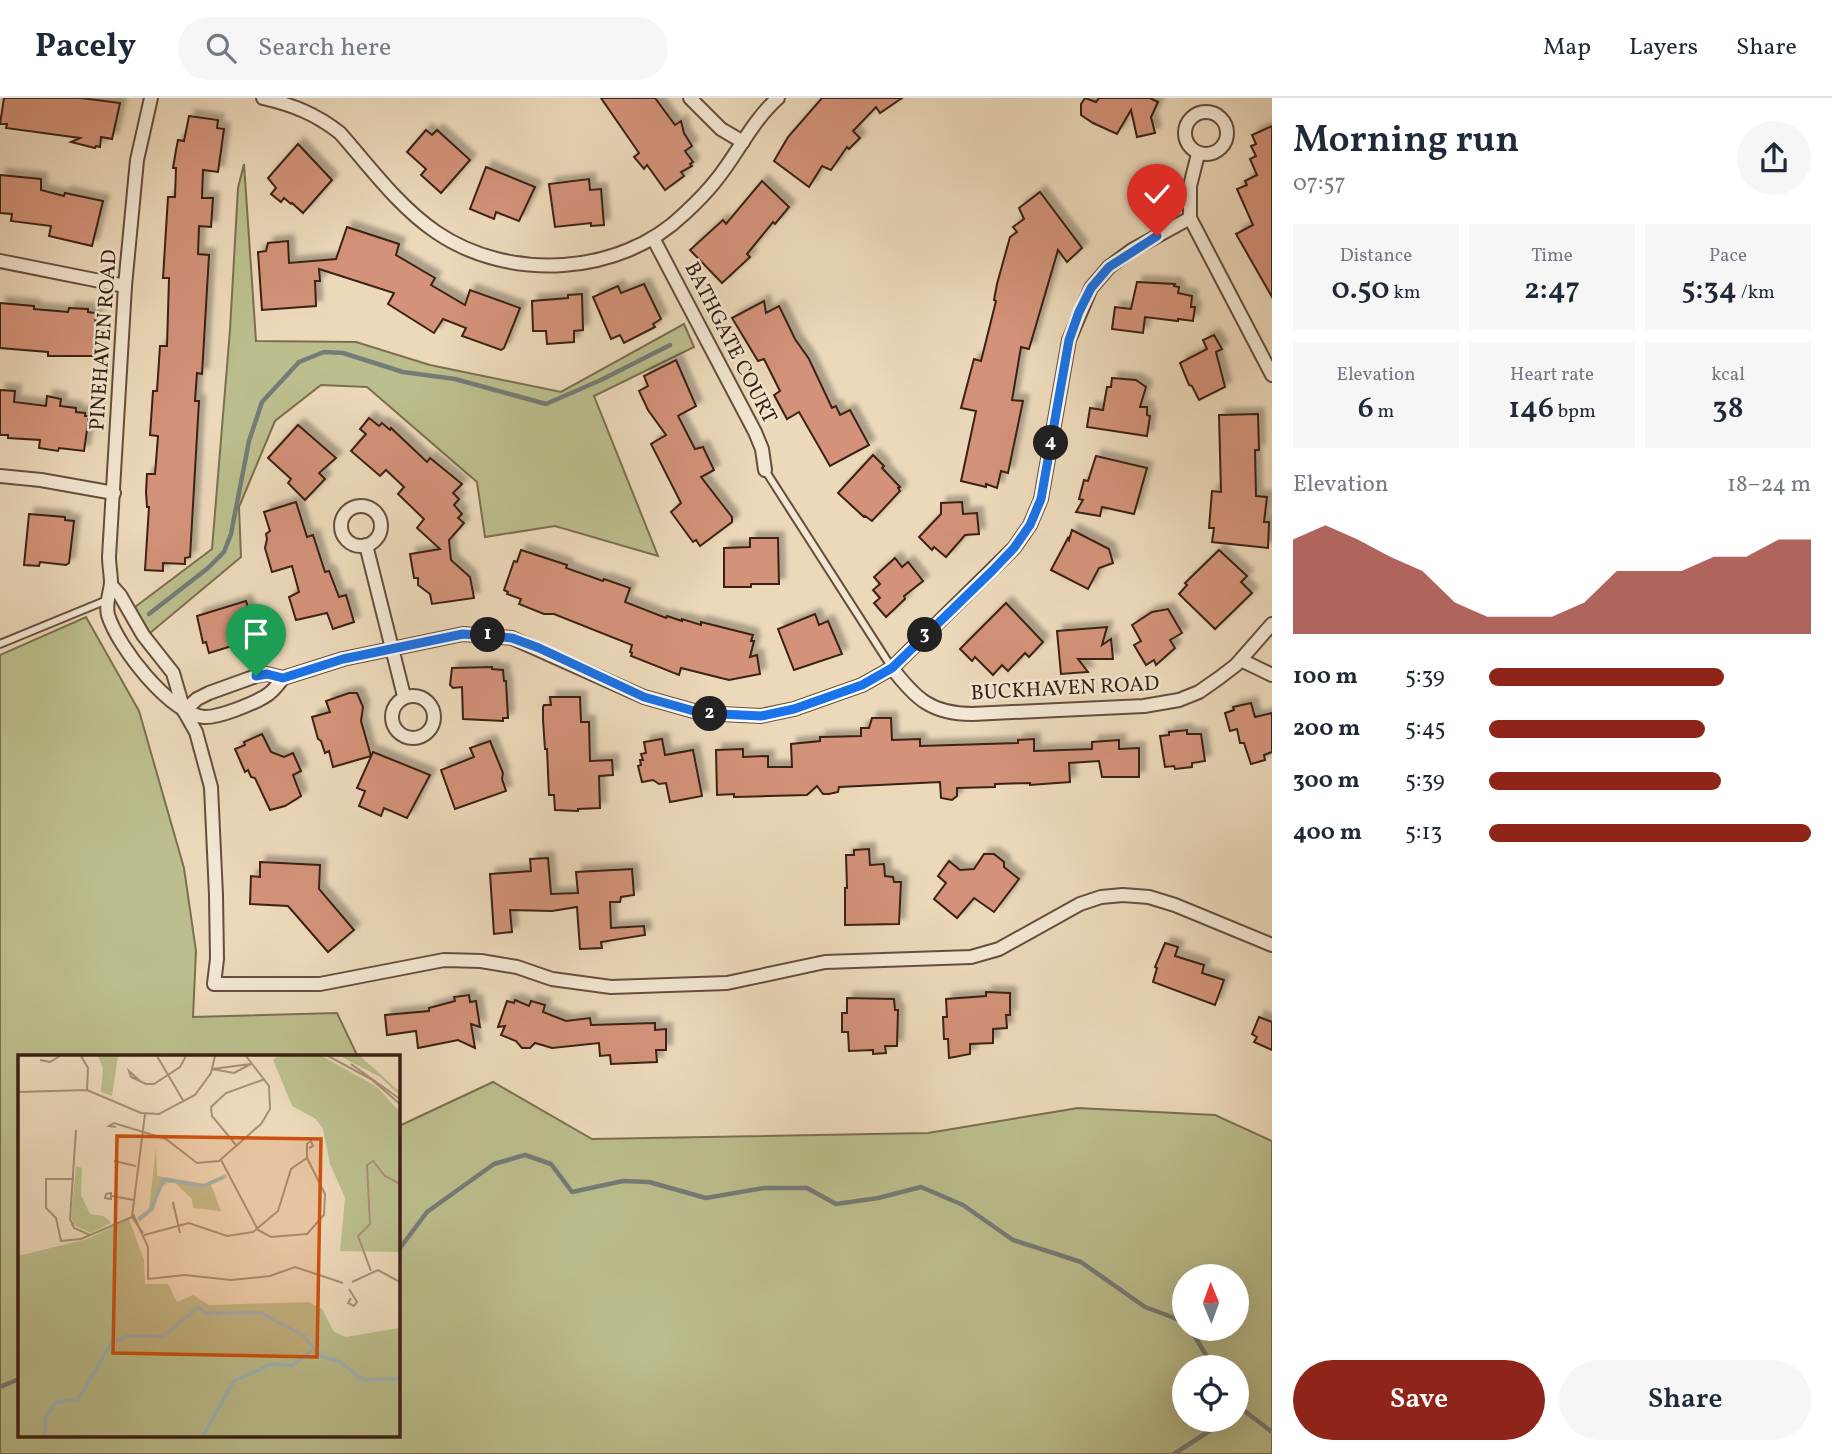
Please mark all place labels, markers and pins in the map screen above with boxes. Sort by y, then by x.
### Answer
pin [1127,164,1187,236]
pin: 4 [1034,426,1068,460]
pin [226,604,286,676]
pin: 1 [470,618,505,652]
pin: 3 [908,618,942,652]
pin: 2 [692,696,728,732]

